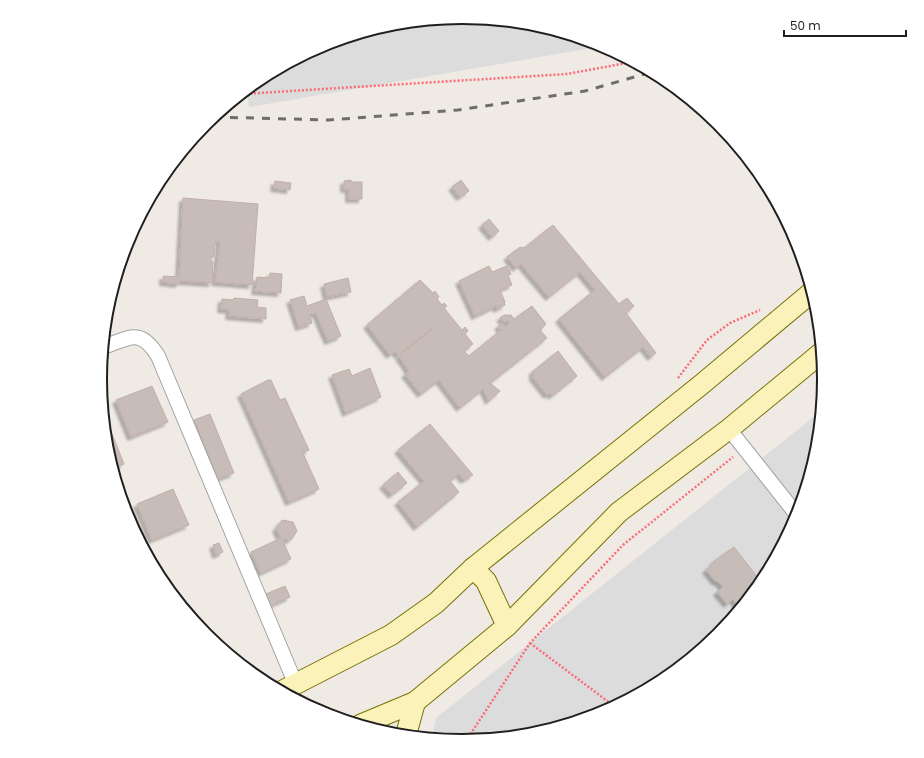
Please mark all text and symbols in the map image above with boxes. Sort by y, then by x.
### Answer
scale bar [784,12,906,38]
text: 50 m [790,17,821,34]

